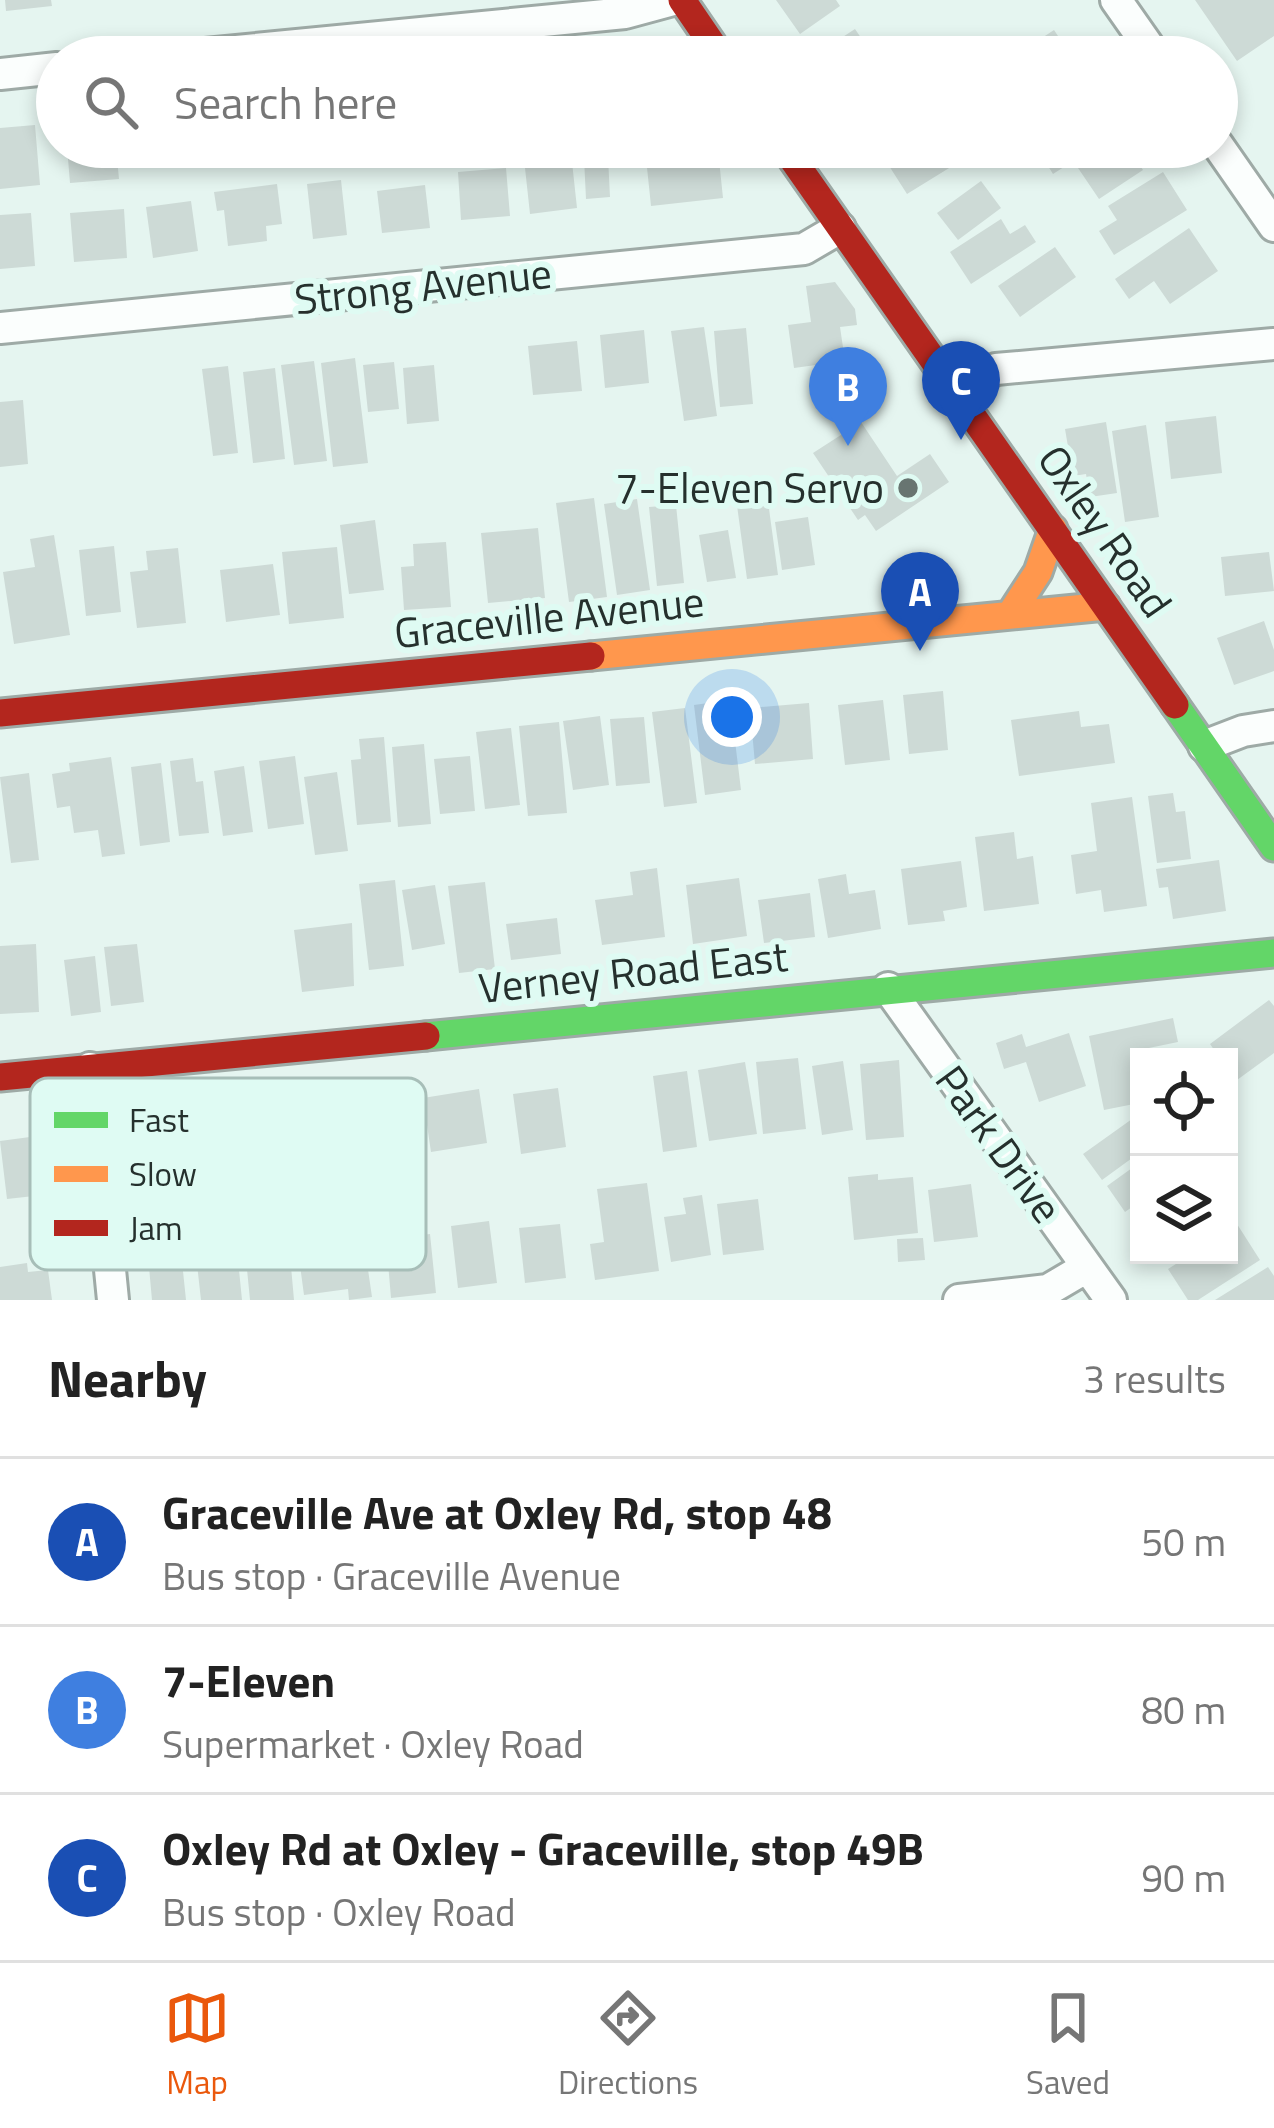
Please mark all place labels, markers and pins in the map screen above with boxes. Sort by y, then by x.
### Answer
pin: C [922,341,1000,440]
pin: B [809,347,887,446]
place label: 7-Eleven Servo [615,455,884,519]
marker: 7-Eleven Servo [895,475,921,501]
pin: A [881,552,959,651]

